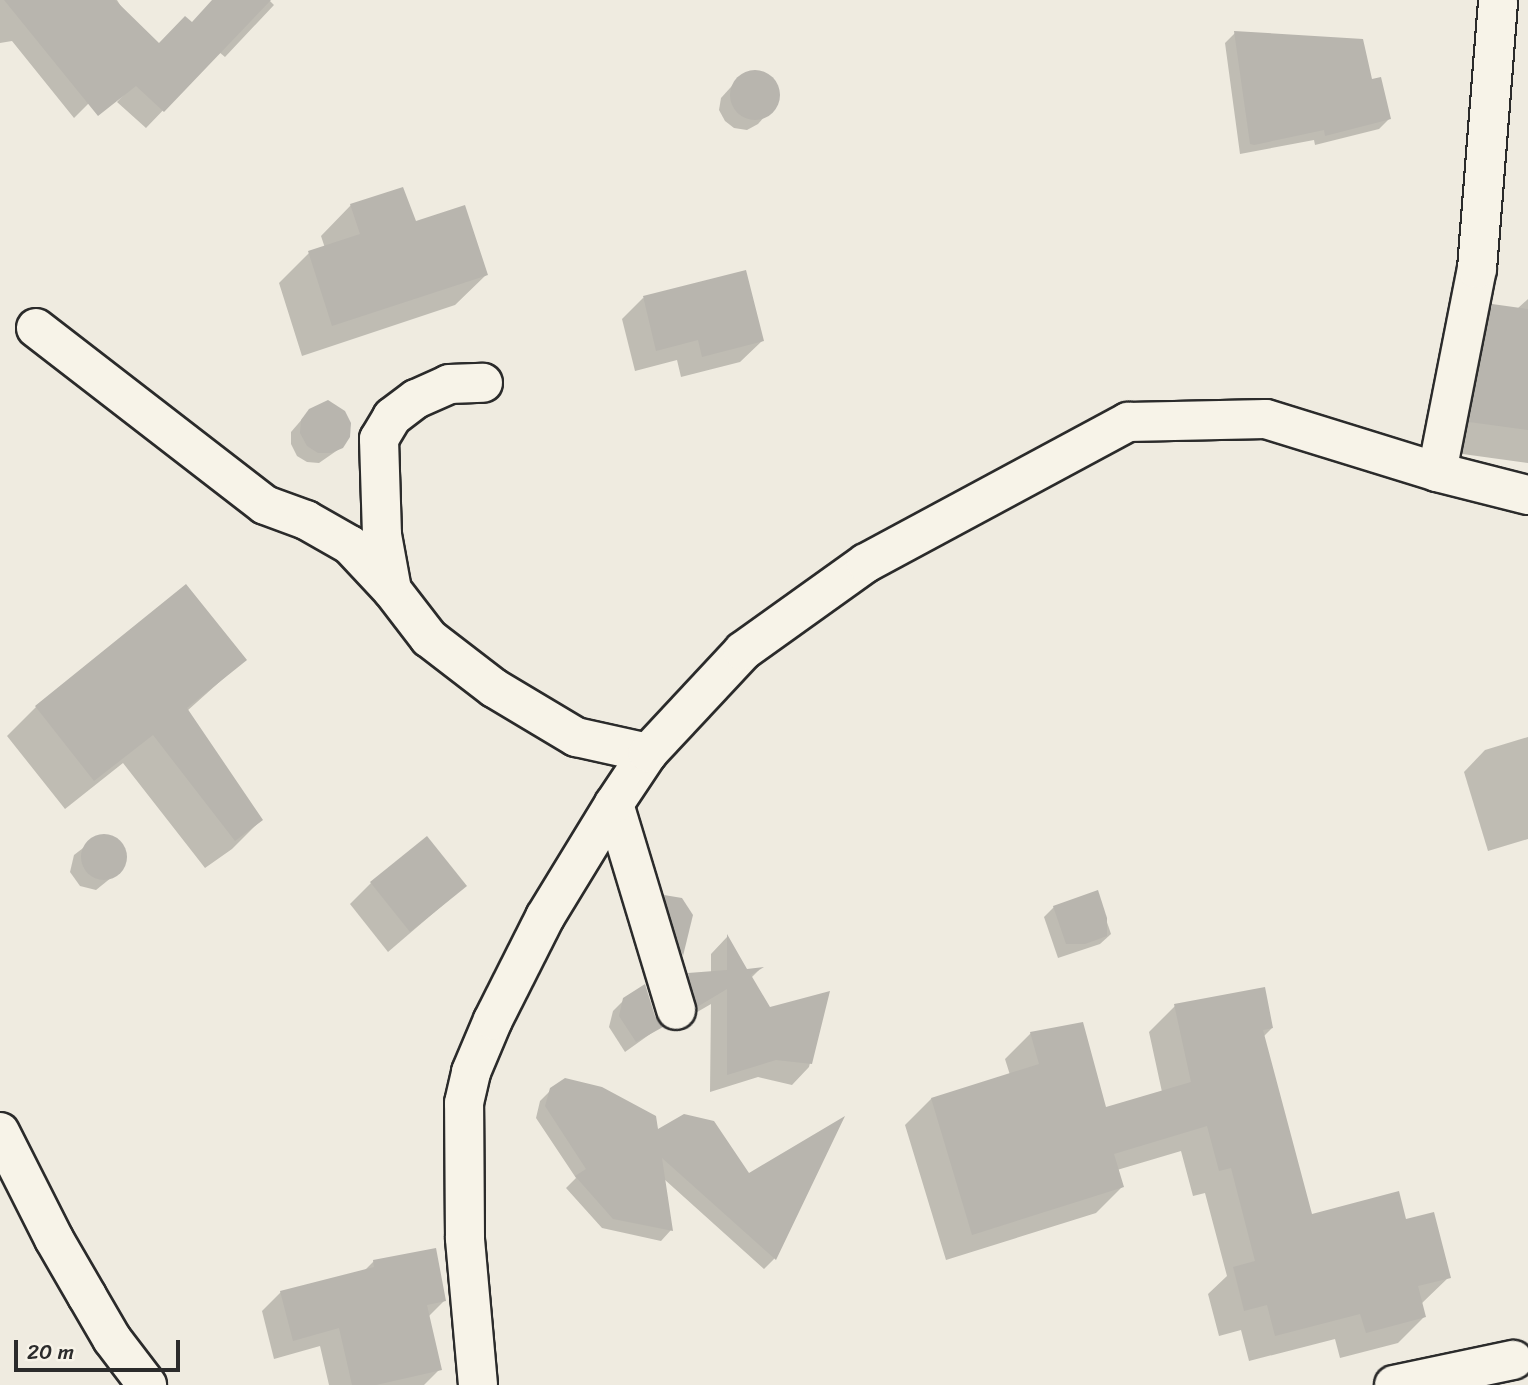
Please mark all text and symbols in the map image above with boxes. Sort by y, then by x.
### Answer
scale bar [18,1326,184,1370]
text: 20 m [27,1333,74,1371]

